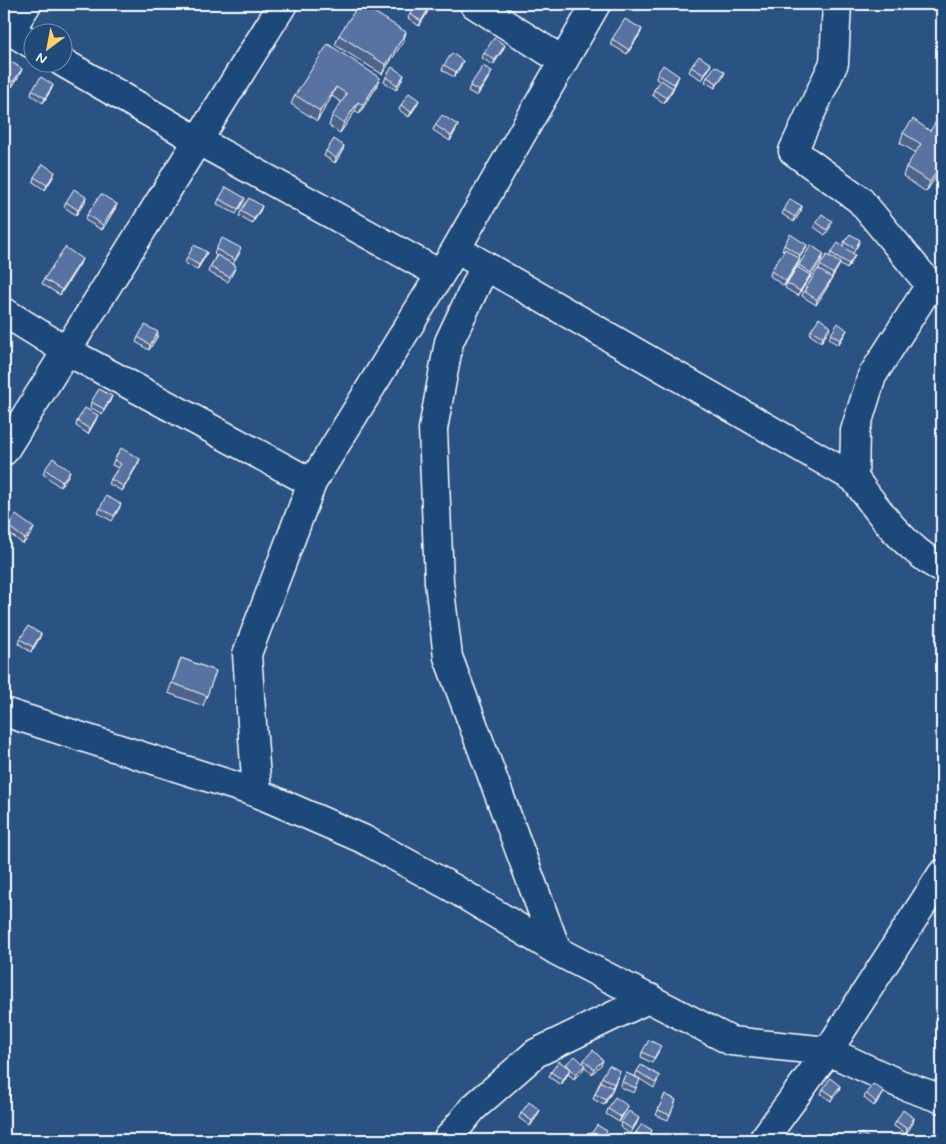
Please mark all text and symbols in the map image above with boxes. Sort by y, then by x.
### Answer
north arrow [22,22,72,72]
text: N [33,48,50,68]

